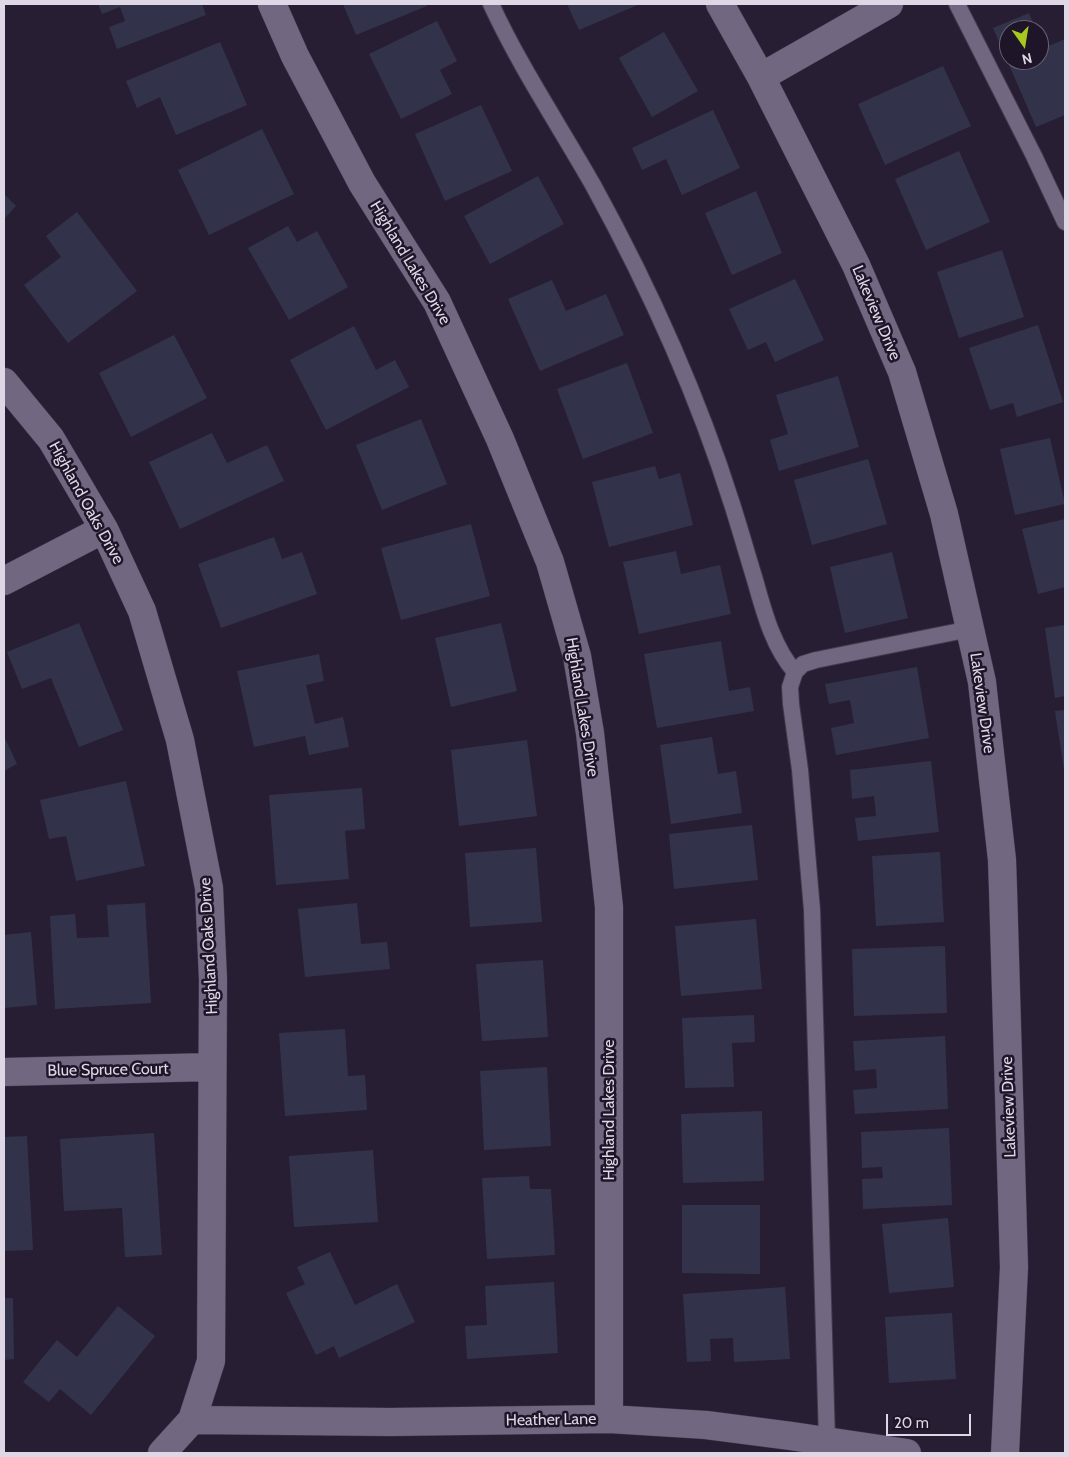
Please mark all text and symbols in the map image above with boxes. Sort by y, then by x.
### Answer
north arrow [999,20,1049,70]
text: N [1020,49,1034,69]
street label: Highland Lakes Drive [365,198,455,328]
street label: Lakeview Drive [847,263,905,363]
street label: Highland Oaks Drive [44,438,128,568]
street label: Highland Lakes Drive [561,636,603,778]
street label: Lakeview Drive [965,652,999,754]
street label: Highland Oaks Drive [196,877,222,1015]
street label: Highland Lakes Drive [599,1040,619,1180]
street label: Lakeview Drive [998,1056,1020,1158]
street label: Blue Spruce Court [47,1059,169,1081]
scale bar [889,1404,974,1436]
street label: Heather Lane [506,1410,596,1430]
text: 20 m [894,1414,929,1432]

